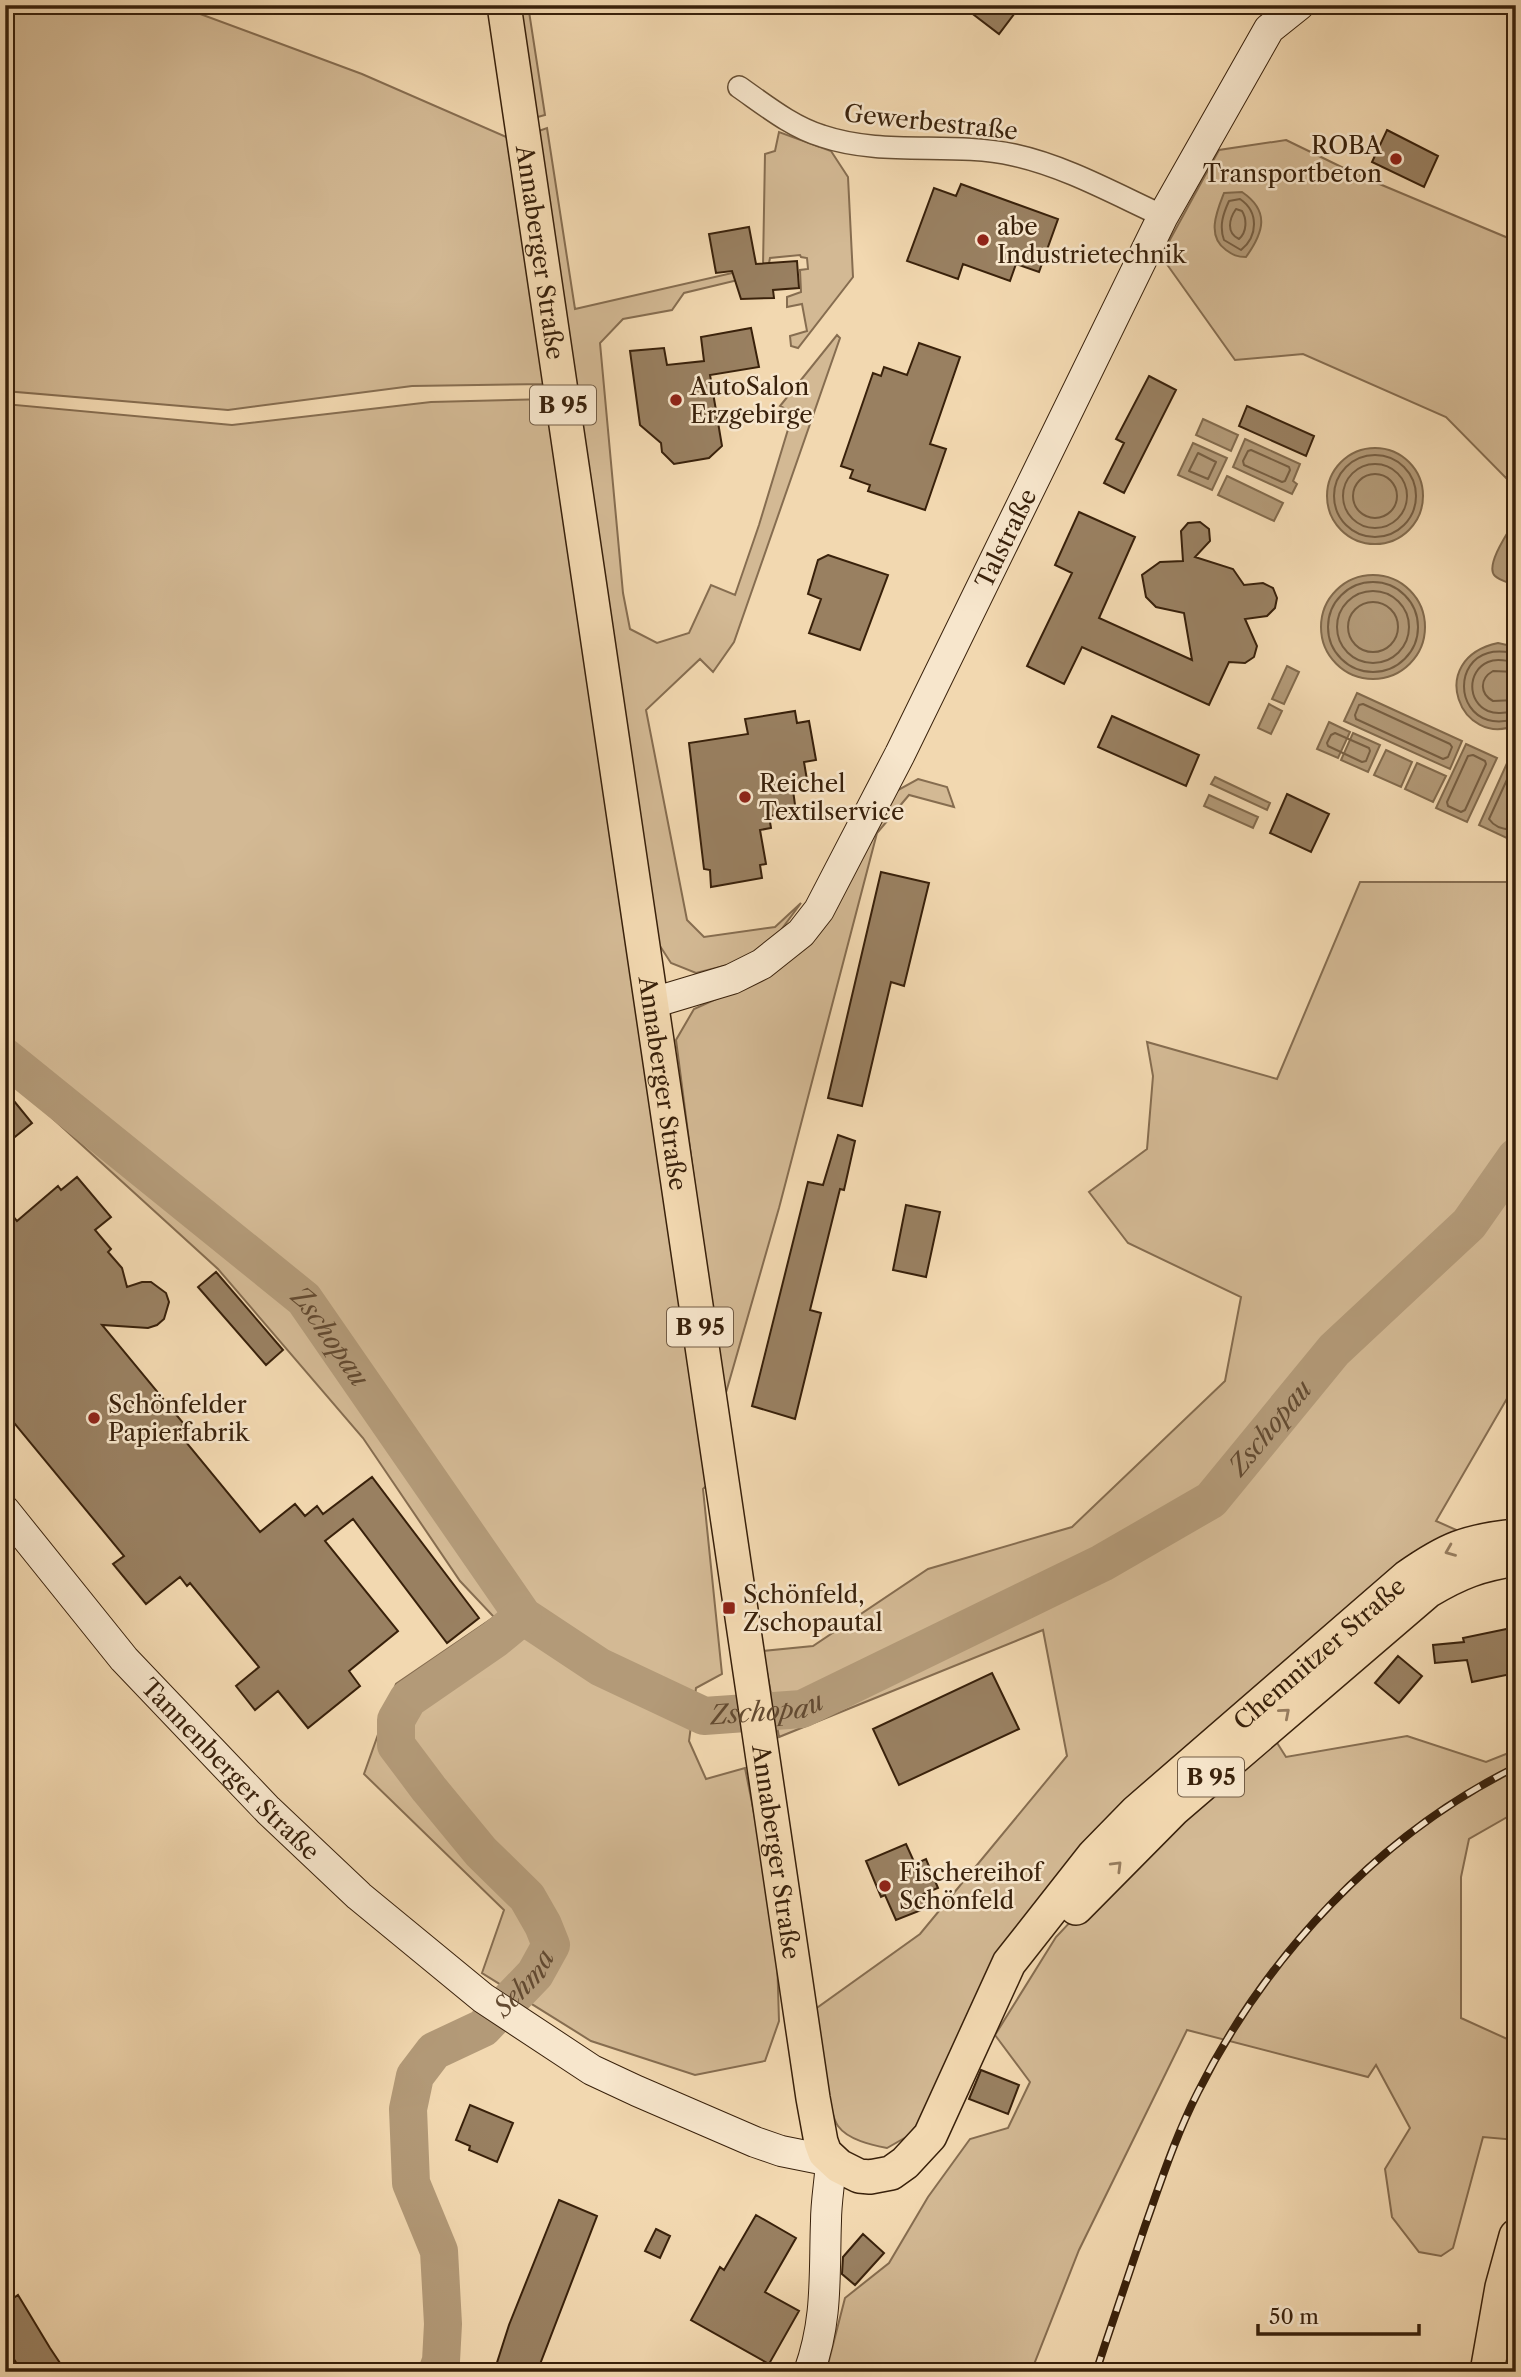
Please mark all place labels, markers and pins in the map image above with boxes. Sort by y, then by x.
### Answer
place label: ROBA Transportbeton [1203,131,1383,188]
marker: ROBA Transportbeton [1388,151,1404,167]
place label: abe Industrietechnik [997,212,1187,269]
marker: abe Industrietechnik [975,232,991,248]
place label: AutoSalon Erzgebirge [689,372,813,429]
marker: AutoSalon Erzgebirge [668,392,684,408]
place label: Reichel Textilservice [759,769,904,826]
marker: Reichel Textilservice [737,789,753,805]
place label: Schönfelder Papierfabrik [108,1390,250,1447]
marker: Schönfelder Papierfabrik [86,1410,102,1426]
place label: Schönfeld, Zschopautal [743,1580,883,1637]
marker: Schönfeld, Zschopautal [721,1600,737,1616]
place label: Fischereihof Schönfeld [899,1858,1045,1915]
marker: Fischereihof Schönfeld [877,1878,893,1894]

